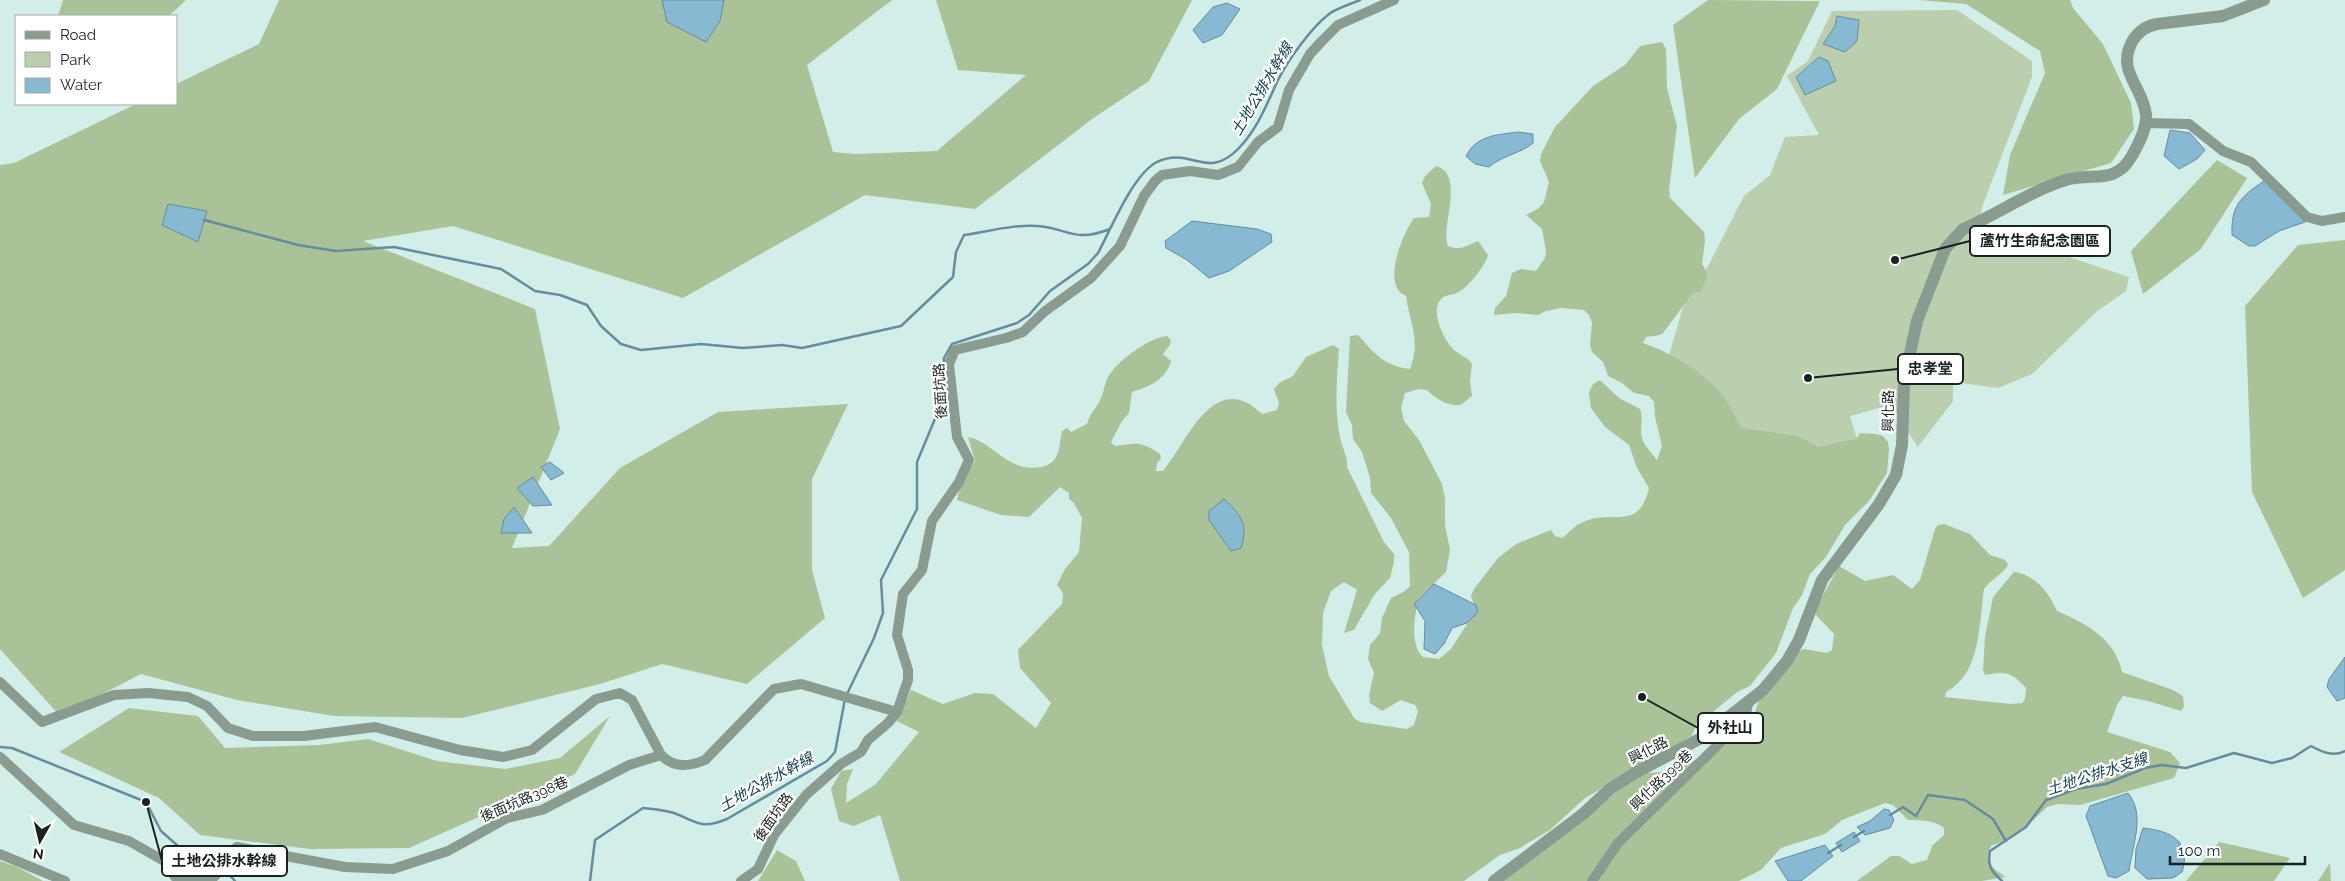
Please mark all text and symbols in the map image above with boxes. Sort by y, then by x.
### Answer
legend [15,15,178,105]
text: Road [60,26,96,44]
water label: 土地公排水幹線 [1227,38,1298,139]
text: Park [60,51,91,69]
text: Water [60,76,103,94]
callout: 蘆竹生命紀念園區 [1970,226,2110,256]
text: 蘆竹生命紀念園區 [1980,232,2100,250]
callout: 忠孝堂 [1898,354,1963,384]
text: 忠孝堂 [1907,360,1953,378]
street label: 後面坑路 [931,363,949,419]
street label: 興化路 [1880,390,1896,432]
callout: 外社山 [1698,713,1763,743]
text: 外社山 [1707,719,1753,737]
street label: 興化路 [1626,733,1670,767]
street label: 興化路399巷 [1627,746,1695,814]
water label: 土地公排水幹線 [716,748,818,815]
water label: 土地公排水支線 [2044,749,2152,799]
street label: 後面坑路398巷 [478,773,570,825]
street label: 後面坑路 [750,789,796,845]
north arrow [15,816,65,866]
scale bar [2170,834,2305,866]
text: 100 m [2178,842,2220,860]
text: N [32,845,45,863]
callout: 土地公排水幹線 [162,846,287,876]
text: 土地公排水幹線 [171,852,277,870]

